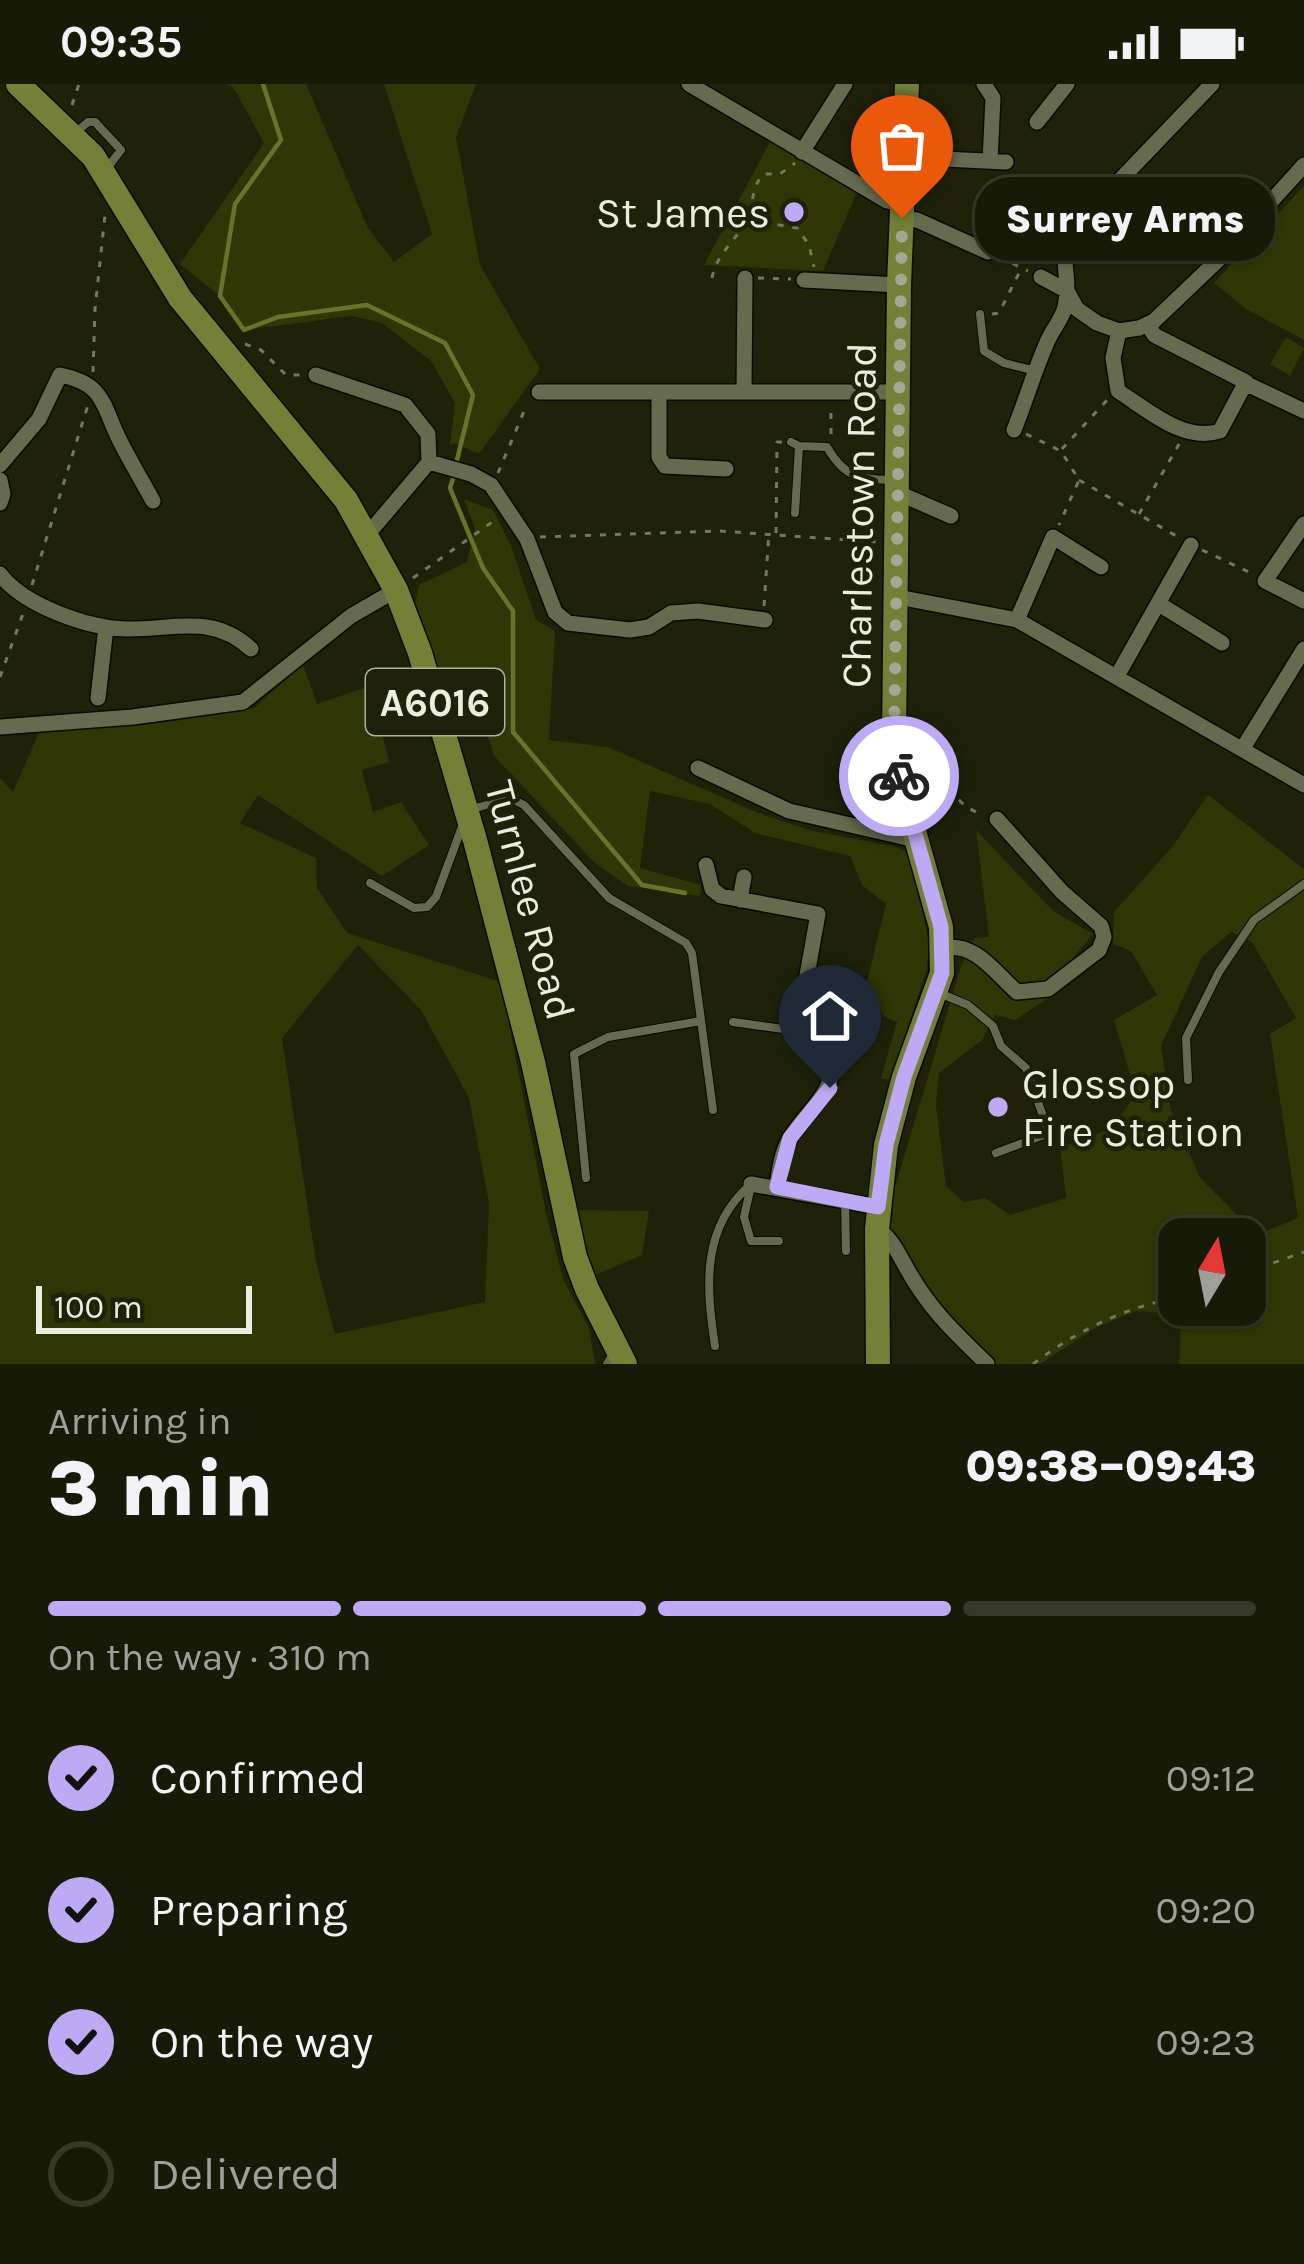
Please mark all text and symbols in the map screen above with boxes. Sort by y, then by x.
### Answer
text: 09:35 [60,16,182,68]
pin [851,95,953,218]
icon: bag [869,113,935,179]
callout: Surrey Arms [974,176,1274,260]
place label: St James [596,188,770,238]
text: Surrey Arms [1005,196,1245,242]
marker: St James [781,199,807,225]
street label: Charlestown Road [831,342,887,688]
road number: A6016 [366,669,504,735]
courier [839,716,959,836]
icon: bike [866,743,932,809]
street label: Turnlee Road [474,775,586,1025]
pin [779,965,881,1088]
icon: home [797,983,863,1049]
place label: Glossop Fire Station [1022,1059,1244,1157]
marker: Glossop Fire Station [985,1094,1011,1120]
north arrow [1158,1218,1266,1326]
map controls [1158,1218,1266,1326]
scale bar [36,1280,252,1333]
text: 100 m [54,1288,143,1326]
text: Arriving in [48,1398,231,1444]
text: 09:38–09:43 [966,1440,1256,1492]
text: 3 min [48,1443,273,1535]
text: On the way · 310 m [48,1634,372,1680]
icon: check [48,1745,114,1811]
text: Confirmed [150,1752,366,1804]
text: 09:12 [1166,1755,1256,1801]
icon: check [48,1877,114,1943]
text: Preparing [150,1884,348,1936]
text: 09:20 [1155,1887,1256,1933]
icon: check [48,2009,114,2075]
text: On the way [150,2016,373,2068]
text: 09:23 [1156,2019,1256,2065]
text: Delivered [150,2148,341,2200]

